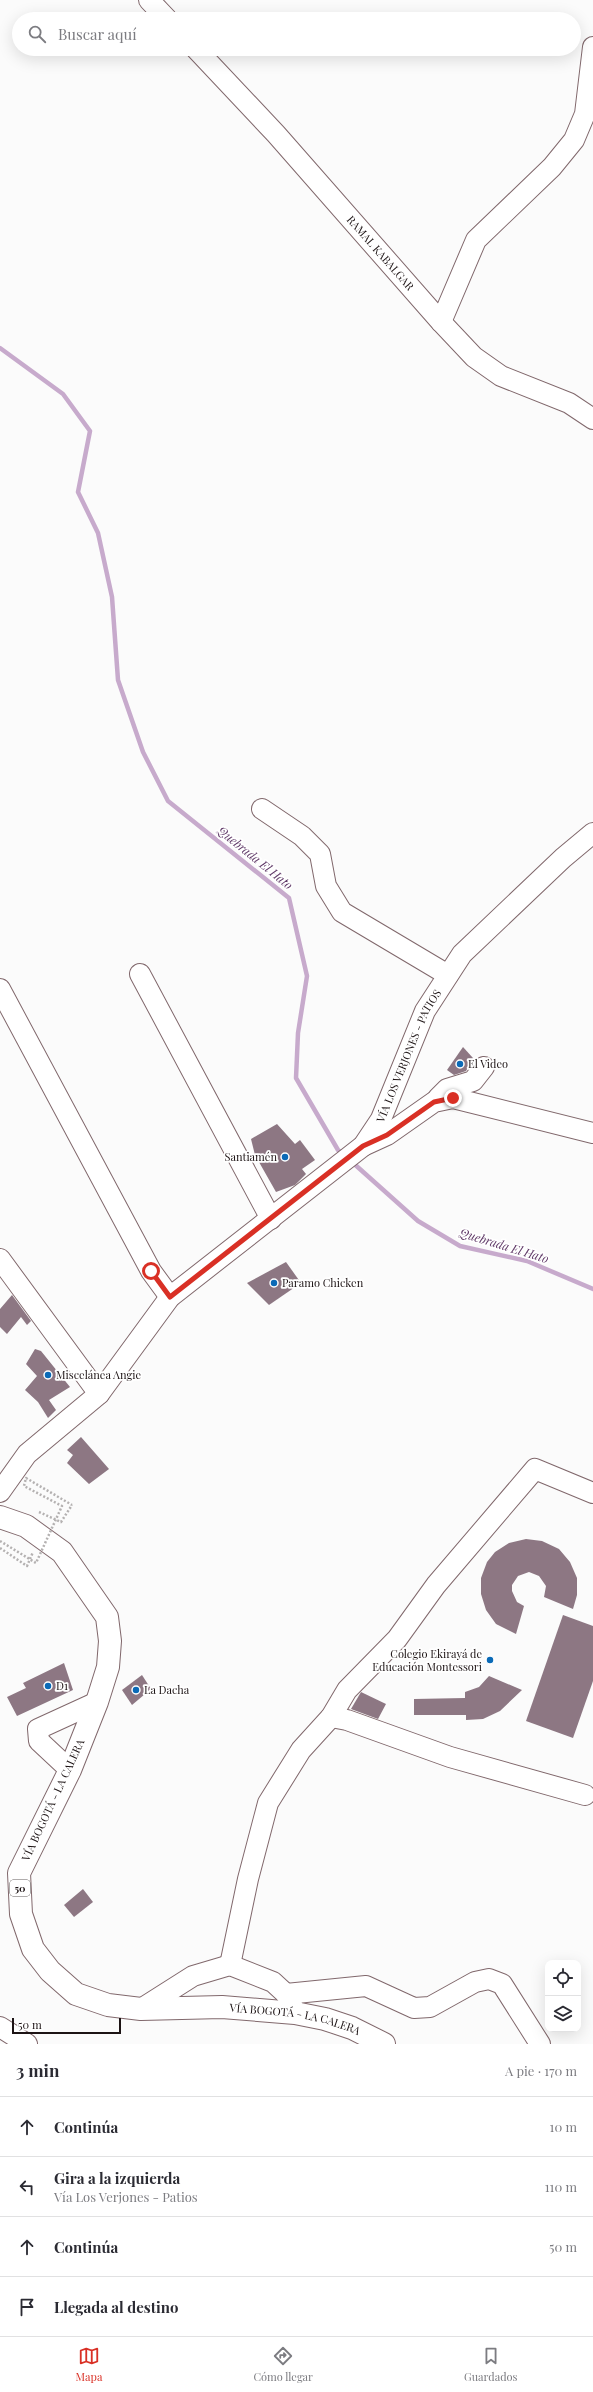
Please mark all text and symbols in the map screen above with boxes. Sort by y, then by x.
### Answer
search box [12,12,581,56]
icon: search [26,23,48,45]
text: Buscar aquí [58,24,137,44]
street label: RAMAL KABALGAR [344,212,418,294]
water label: Quebrada El Hato [214,821,297,893]
street label: VÍA LOS VERJONES - PATIOS [372,986,444,1125]
place label: El Video [468,1056,508,1071]
marker: El Video [455,1059,465,1069]
route end [444,1089,462,1107]
place label: Santiamén [225,1149,277,1164]
marker: Santiamén [280,1152,290,1162]
water label: Quebrada El Hato [457,1224,551,1266]
route start [142,1262,160,1280]
place label: Paramo Chicken [282,1275,364,1290]
marker: Paramo Chicken [269,1278,279,1288]
place label: Miscelánea Angie [56,1367,142,1382]
marker: Miscelánea Angie [43,1370,53,1380]
place label: Colegio Ekirayá de Educación Montessori [372,1646,482,1674]
marker: Colegio Ekirayá de Educación Montessori [485,1655,495,1665]
place label: D1 [56,1678,68,1693]
marker: D1 [43,1681,53,1691]
place label: La Dacha [144,1682,190,1697]
marker: La Dacha [131,1685,141,1695]
street label: VÍA BOGOTÁ - LA CALERA [17,1736,87,1864]
road number: 50 [10,1880,30,1896]
map controls [545,1960,581,2032]
button: locate [545,1960,581,1996]
button: layers [545,1996,581,2032]
street label: VÍA BOGOTÁ - LA CALERA [228,2000,363,2038]
scale bar [12,2016,121,2035]
text: 50 m [18,2017,42,2032]
text: 3 min [16,2059,59,2081]
text: A pie · 170 m [505,2062,577,2079]
icon: ahead [16,2116,38,2138]
text: Continúa [54,2117,118,2137]
text: 10 m [550,2118,577,2135]
text: Gira a la izquierda [54,2168,180,2188]
icon: left [16,2176,38,2198]
text: 110 m [545,2178,577,2195]
text: Vía Los Verjones - Patios [54,2188,198,2205]
icon: ahead [16,2236,38,2258]
text: Continúa [54,2237,118,2257]
text: 50 m [549,2238,577,2255]
icon: arrive [16,2296,38,2318]
text: Llegada al destino [54,2297,178,2317]
tab: Mapa [76,2345,102,2384]
tab: Cómo llegar [253,2345,313,2384]
tab: Guardados [464,2345,517,2384]

